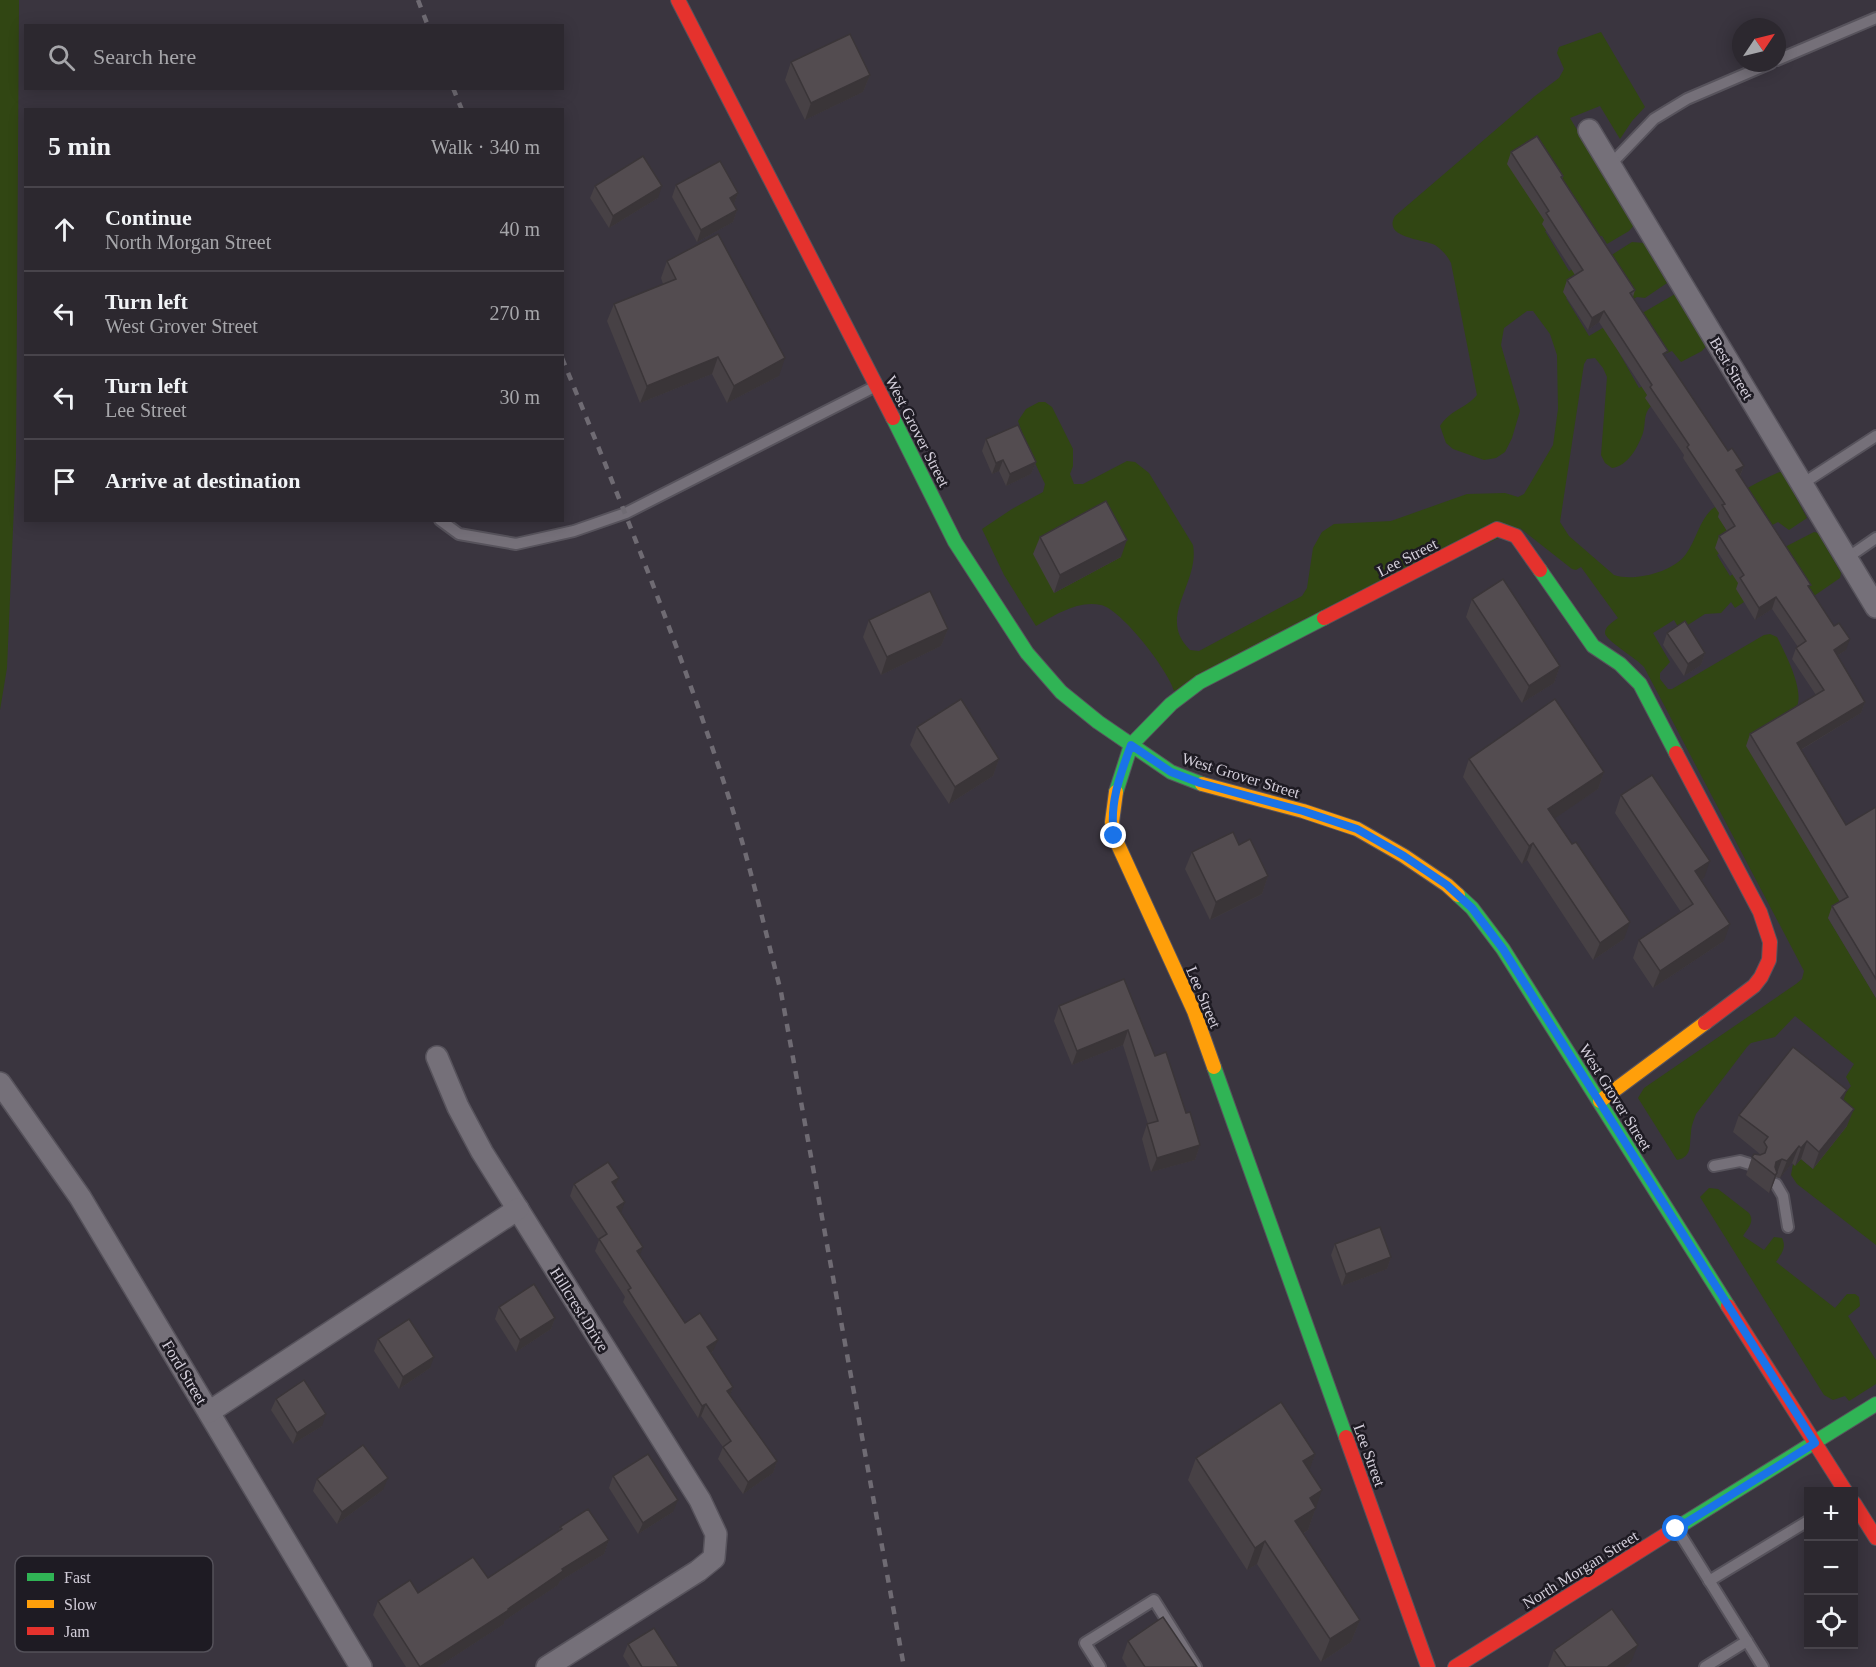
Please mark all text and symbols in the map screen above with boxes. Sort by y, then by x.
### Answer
north arrow [1732,18,1786,72]
search box [24,24,564,90]
icon: search [45,41,78,74]
text: Search here [93,44,196,69]
text: 5 min [48,132,111,161]
text: Walk · 340 m [431,136,540,158]
text: Continue [105,205,192,230]
icon: ahead [48,213,81,246]
text: 40 m [499,218,540,240]
text: North Morgan Street [105,231,271,253]
text: Turn left [105,289,188,314]
icon: left [48,297,81,330]
text: 270 m [489,302,540,324]
text: West Grover Street [105,315,258,337]
street label: Best Street [1706,334,1757,403]
text: Turn left [105,373,188,398]
street label: West Grover Street [882,373,953,490]
icon: left [48,381,81,414]
text: 30 m [499,386,540,408]
text: Lee Street [105,399,187,421]
icon: arrive [48,465,81,498]
text: Arrive at destination [105,468,301,493]
street label: Lee Street [1374,535,1441,580]
street label: West Grover Street [1180,749,1302,802]
route end [1100,822,1126,848]
street label: Lee Street [1183,964,1224,1031]
street label: West Grover Street [1576,1041,1655,1154]
street label: Hillcrest Drive [547,1264,612,1354]
street label: Ford Street [159,1337,211,1408]
street label: Lee Street [1350,1422,1389,1489]
map controls [1804,1487,1858,1649]
button: + [1804,1487,1858,1541]
route start [1662,1515,1688,1541]
street label: North Morgan Street [1519,1527,1642,1613]
button: − [1804,1541,1858,1595]
legend [15,1556,213,1652]
text: Fast [64,1569,91,1586]
button: locate [1804,1595,1858,1649]
text: Slow [64,1596,97,1613]
text: Jam [64,1623,90,1640]

